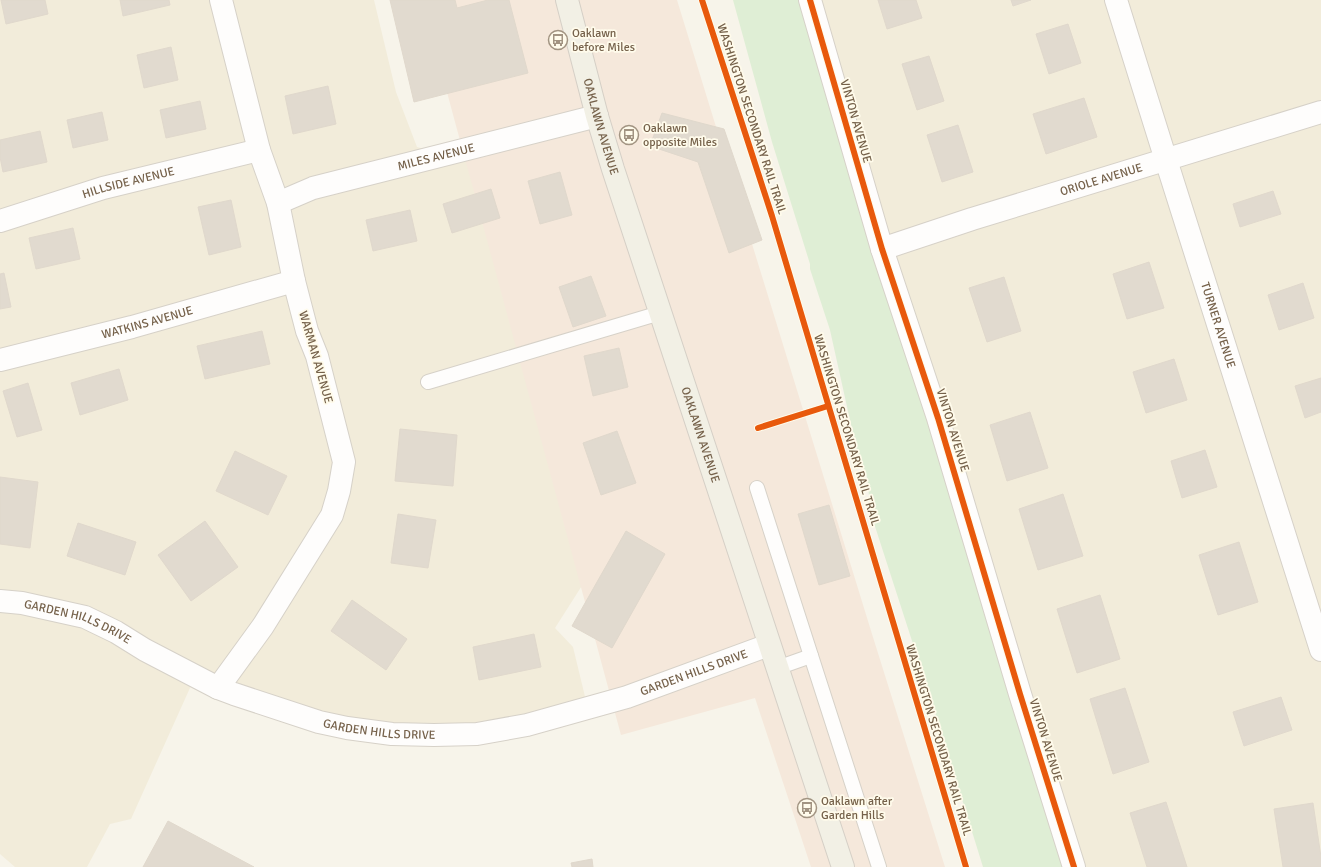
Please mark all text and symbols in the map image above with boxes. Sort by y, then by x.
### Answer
street label: WASHINGTON SECONDARY RAIL TRAIL [714,22,790,216]
place label: Oaklawn before Miles [572,26,635,55]
bus stop icon: Oaklawn before Miles [547,29,569,51]
street label: OAKLAWN AVENUE [580,77,622,177]
street label: VINTON AVENUE [836,78,875,165]
place label: Oaklawn opposite Miles [643,121,717,150]
bus stop icon: Oaklawn opposite Miles [618,124,640,146]
street label: MILES AVENUE [396,140,476,174]
street label: ORIOLE AVENUE [1058,160,1145,200]
street label: HILLSIDE AVENUE [80,164,176,202]
street label: TURNER AVENUE [1197,281,1239,371]
street label: WATKINS AVENUE [100,303,195,342]
street label: WARMAN AVENUE [295,309,336,405]
street label: WASHINGTON SECONDARY RAIL TRAIL [810,332,883,528]
street label: OAKLAWN AVENUE [677,385,723,485]
street label: VINTON AVENUE [933,387,972,474]
street label: GARDEN HILLS DRIVE [23,597,134,648]
street label: WASHINGTON SECONDARY RAIL TRAIL [902,642,975,838]
street label: GARDEN HILLS DRIVE [638,646,750,699]
street label: VINTON AVENUE [1026,697,1065,784]
street label: GARDEN HILLS DRIVE [322,716,436,743]
place label: Oaklawn after Garden Hills [821,794,893,823]
bus stop icon: Oaklawn after Garden Hills [796,797,818,819]

